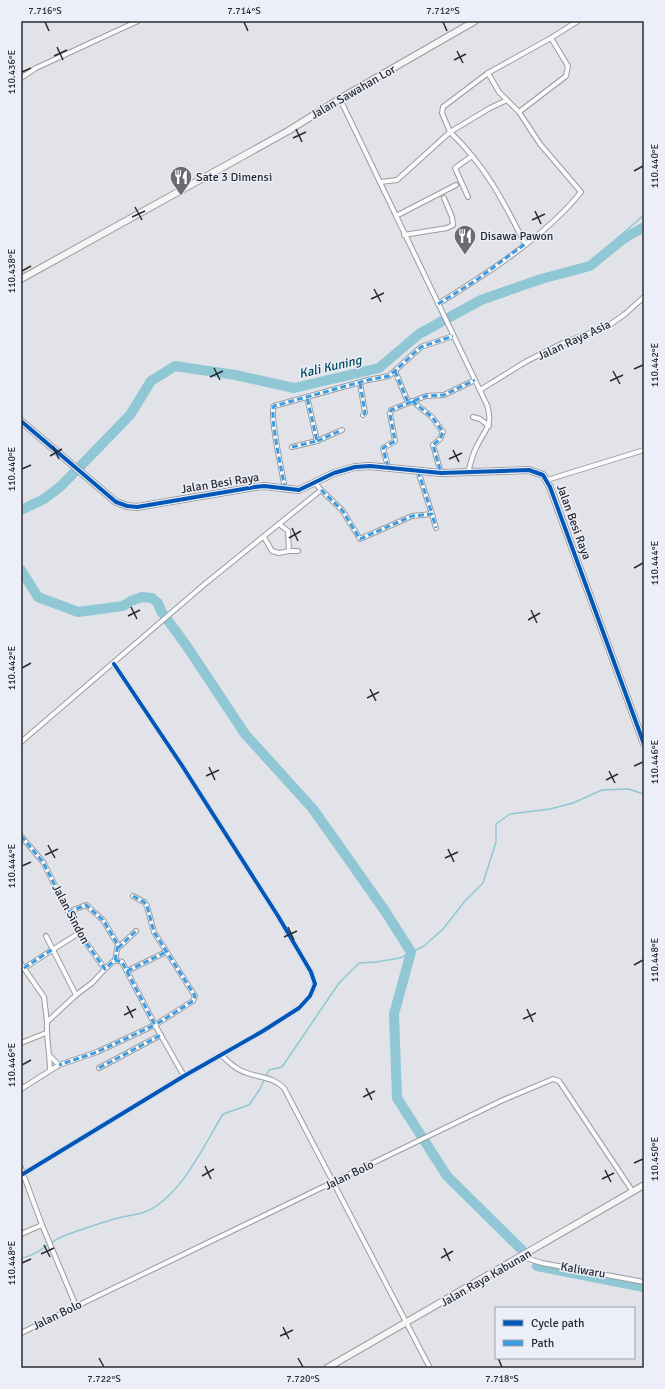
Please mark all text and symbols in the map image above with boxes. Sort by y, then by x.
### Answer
text: 7.716°S [28,5,62,17]
text: 7.714°S [227,5,261,17]
text: 7.712°S [426,5,460,17]
text: 110.436°E [6,49,18,94]
street label: Jalan Sawahan Lor [308,62,399,123]
text: 110.440°E [649,143,661,188]
restaurant icon: Sate 3 Dimensi [168,164,194,197]
place label: Sate 3 Dimensi [196,170,272,185]
restaurant icon: Disawa Pawon [452,223,478,256]
place label: Disawa Pawon [480,229,553,244]
text: 110.438°E [6,248,18,293]
street label: Jalan Raya Asia [535,317,613,364]
text: 110.442°E [649,342,661,387]
water label: Kali Kuning [297,352,364,382]
text: 110.440°E [6,446,18,491]
street label: Jalan Besi Raya [180,470,260,497]
street label: Jalan Besi Raya [553,482,594,562]
text: 110.444°E [649,540,661,585]
text: 110.442°E [6,645,18,690]
text: 110.446°E [649,739,661,784]
text: 110.444°E [6,843,18,888]
street label: Jalan Sindon [49,882,93,947]
text: 110.448°E [649,937,661,982]
text: 110.446°E [6,1042,18,1087]
text: 110.450°E [649,1136,661,1181]
street label: Jalan Bolo [322,1157,376,1194]
text: 110.448°E [6,1240,18,1285]
street label: Jalan Raya Kabunan [438,1246,534,1311]
street label: Kaliwaru [559,1259,607,1282]
street label: Jalan Bolo [30,1297,84,1334]
legend [495,1307,635,1359]
text: Cycle path [531,1316,584,1331]
text: Path [531,1336,554,1351]
text: 7.722°S [87,1373,121,1385]
text: 7.720°S [286,1373,320,1385]
text: 7.718°S [485,1373,519,1385]

